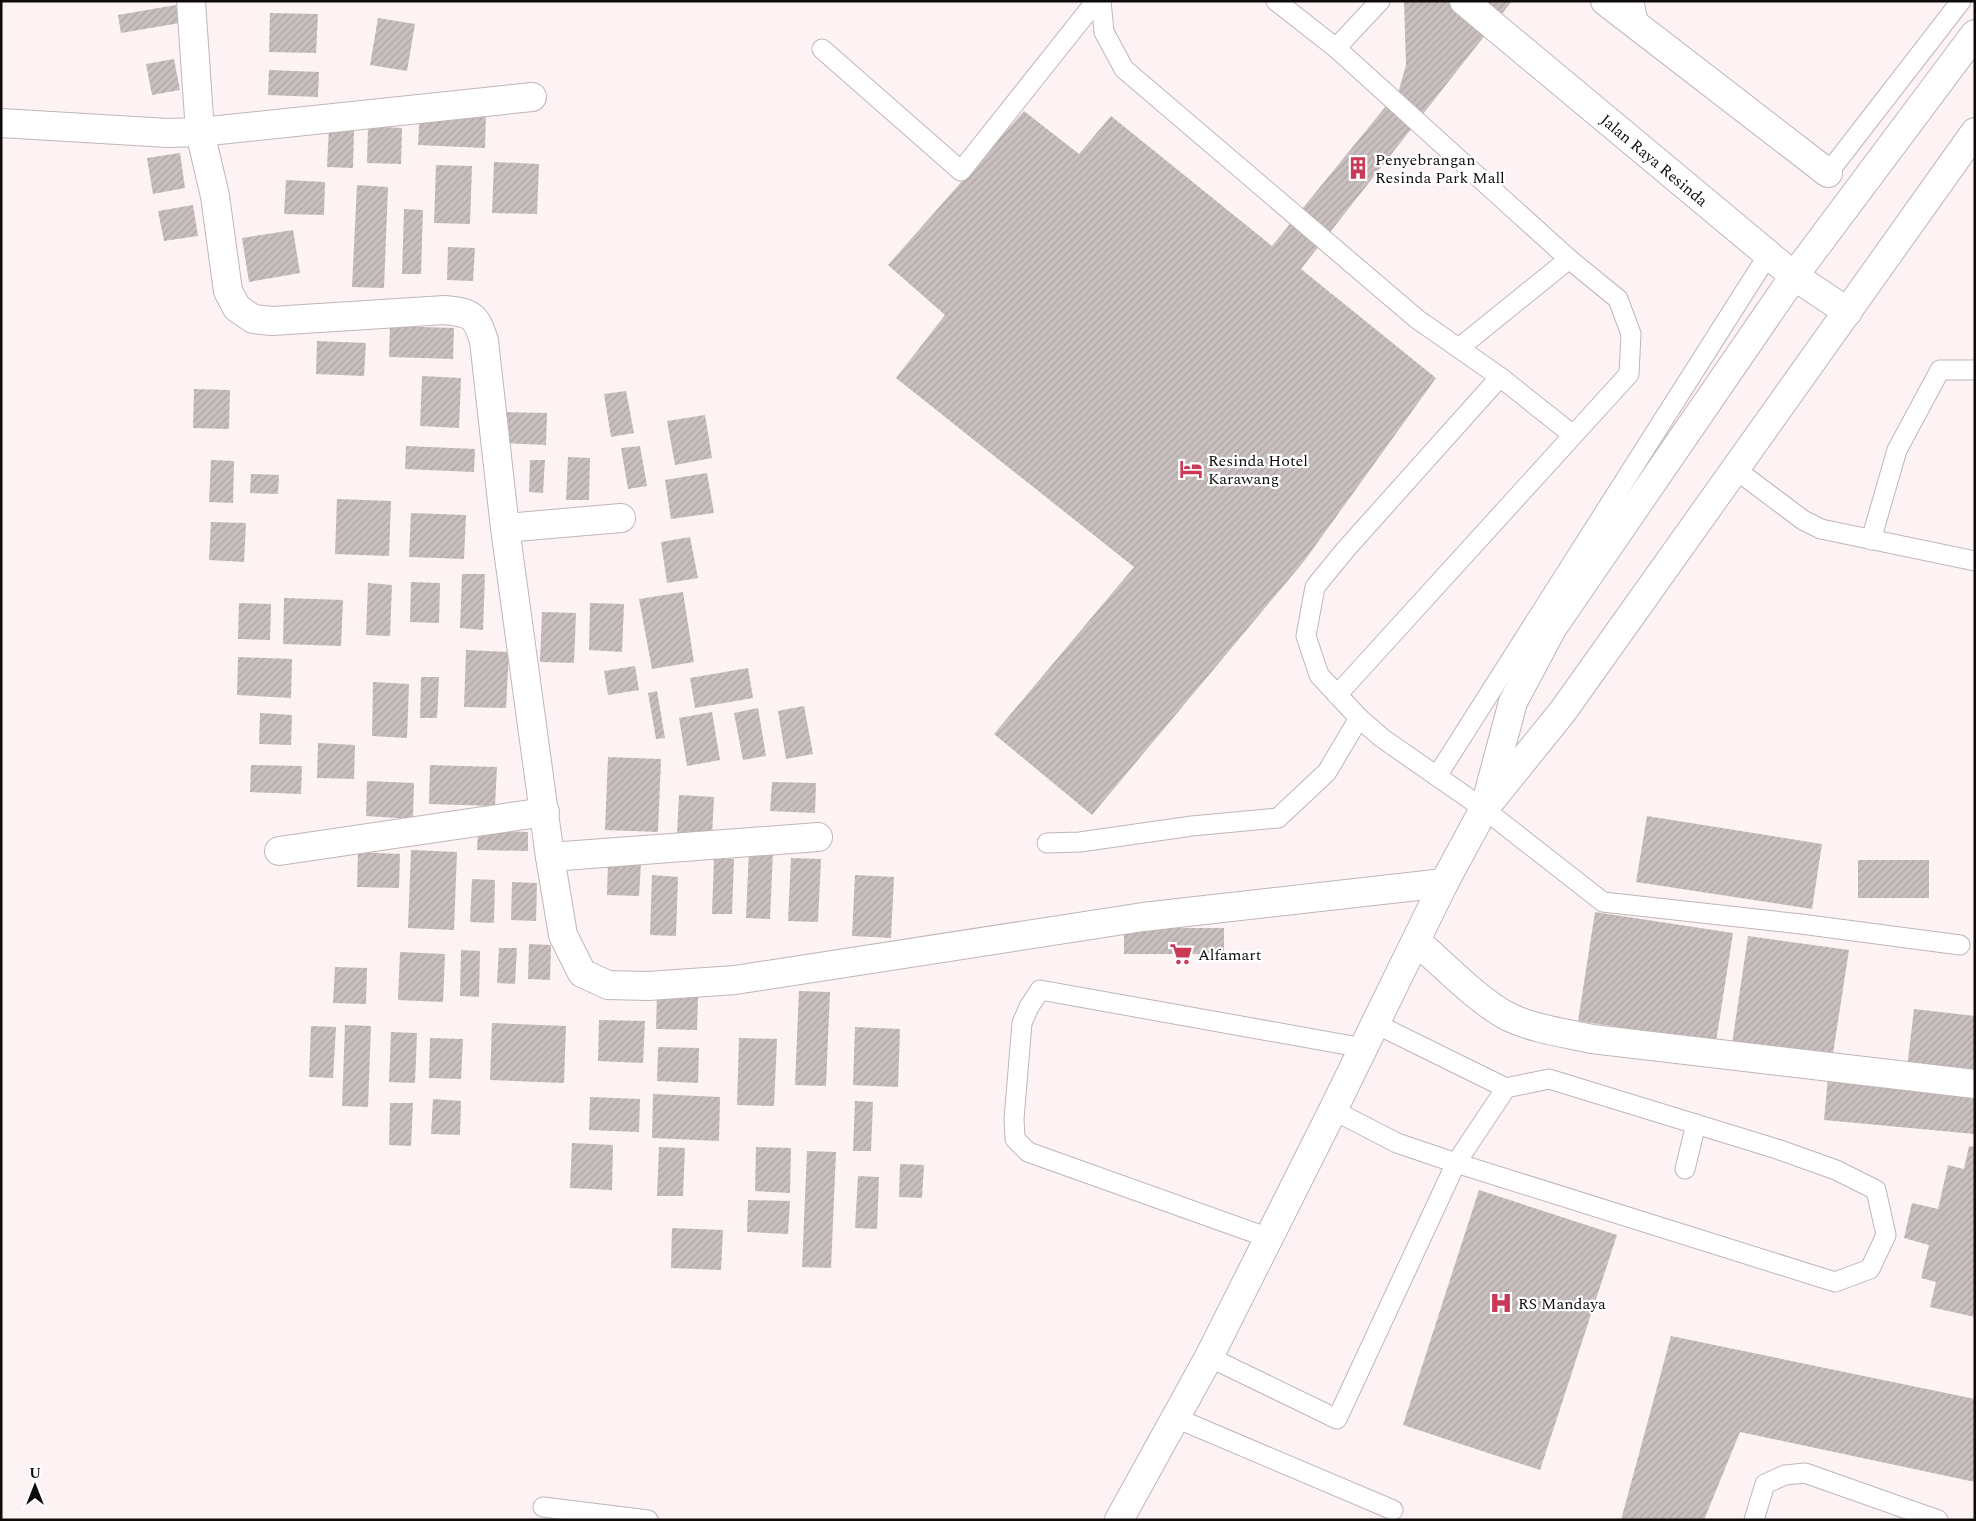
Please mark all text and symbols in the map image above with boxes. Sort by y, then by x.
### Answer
street label: Jalan Raya Resinda [1595,108,1713,213]
place label: Penyebrangan Resinda Park Mall [1375,148,1505,190]
building icon: Penyebrangan Resinda Park Mall [1345,155,1371,181]
place label: Resinda Hotel Karawang [1208,449,1308,491]
hotel icon: Resinda Hotel Karawang [1178,456,1204,482]
supermarket icon: Alfamart [1168,941,1194,967]
place label: Alfamart [1198,943,1262,967]
hospital icon: RS Mandaya [1488,1290,1514,1316]
place label: RS Mandaya [1518,1292,1606,1316]
north arrow [10,1461,60,1511]
text: U [29,1463,41,1484]

